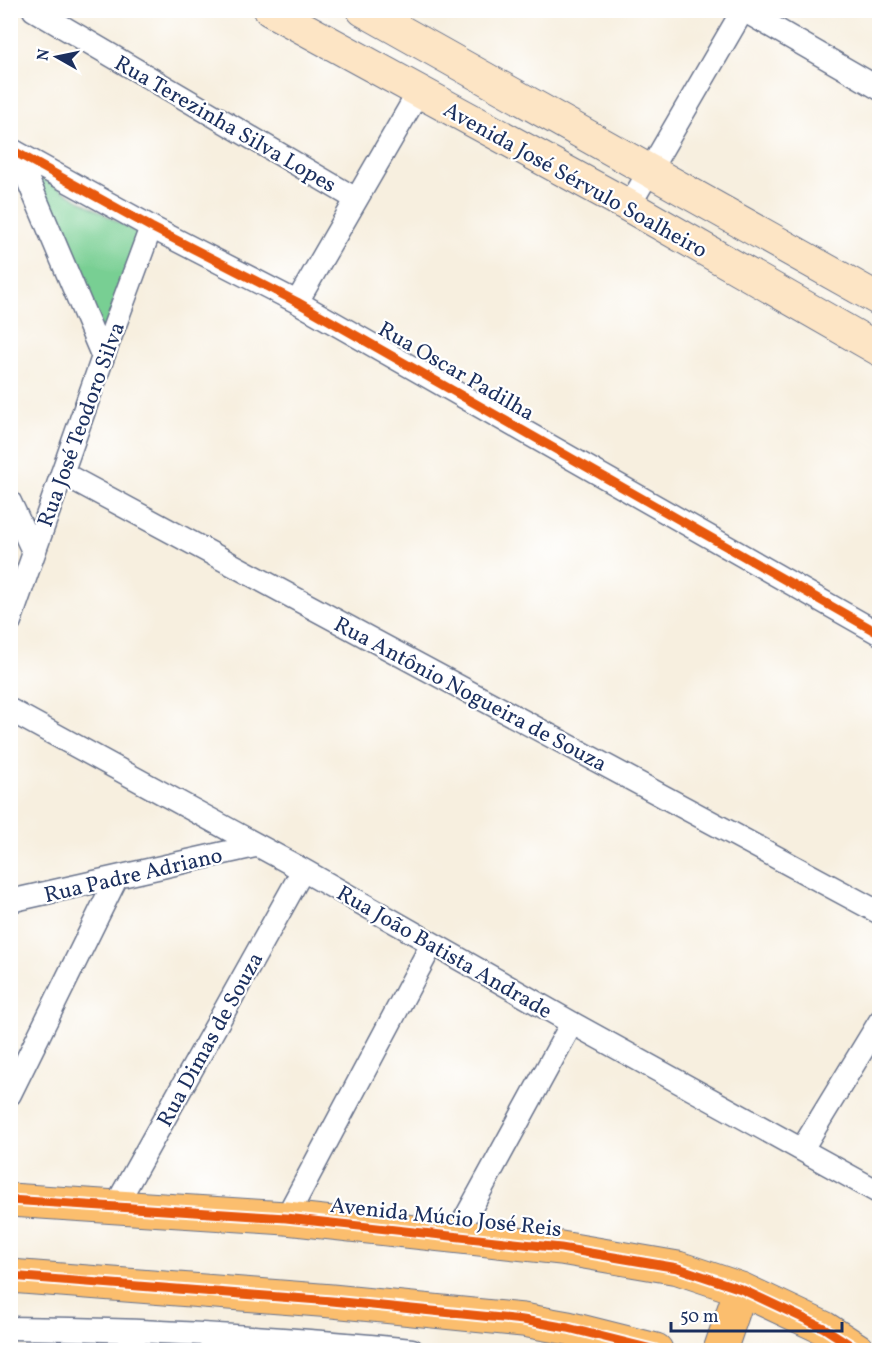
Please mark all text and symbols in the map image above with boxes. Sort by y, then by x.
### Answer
north arrow [27,27,87,87]
text: N [32,47,56,62]
street label: Rua Terezinha Silva Lopes [108,49,341,201]
street label: Avenida José Sérvulo Soalheiro [437,95,712,267]
street label: Rua Oscar Padilha [372,315,540,430]
street label: Rua José Teodoro Silva [31,318,134,532]
street label: Rua Antônio Nogueira de Souza [328,610,612,781]
street label: Rua Padre Adriano [41,841,226,912]
street label: Rua João Batista Andrade [330,879,557,1028]
street label: Rua Dimas de Souza [150,947,272,1133]
street label: Avenida Múcio José Reis [328,1191,563,1246]
scale bar [671,1295,842,1333]
text: 50 m [680,1305,719,1330]

